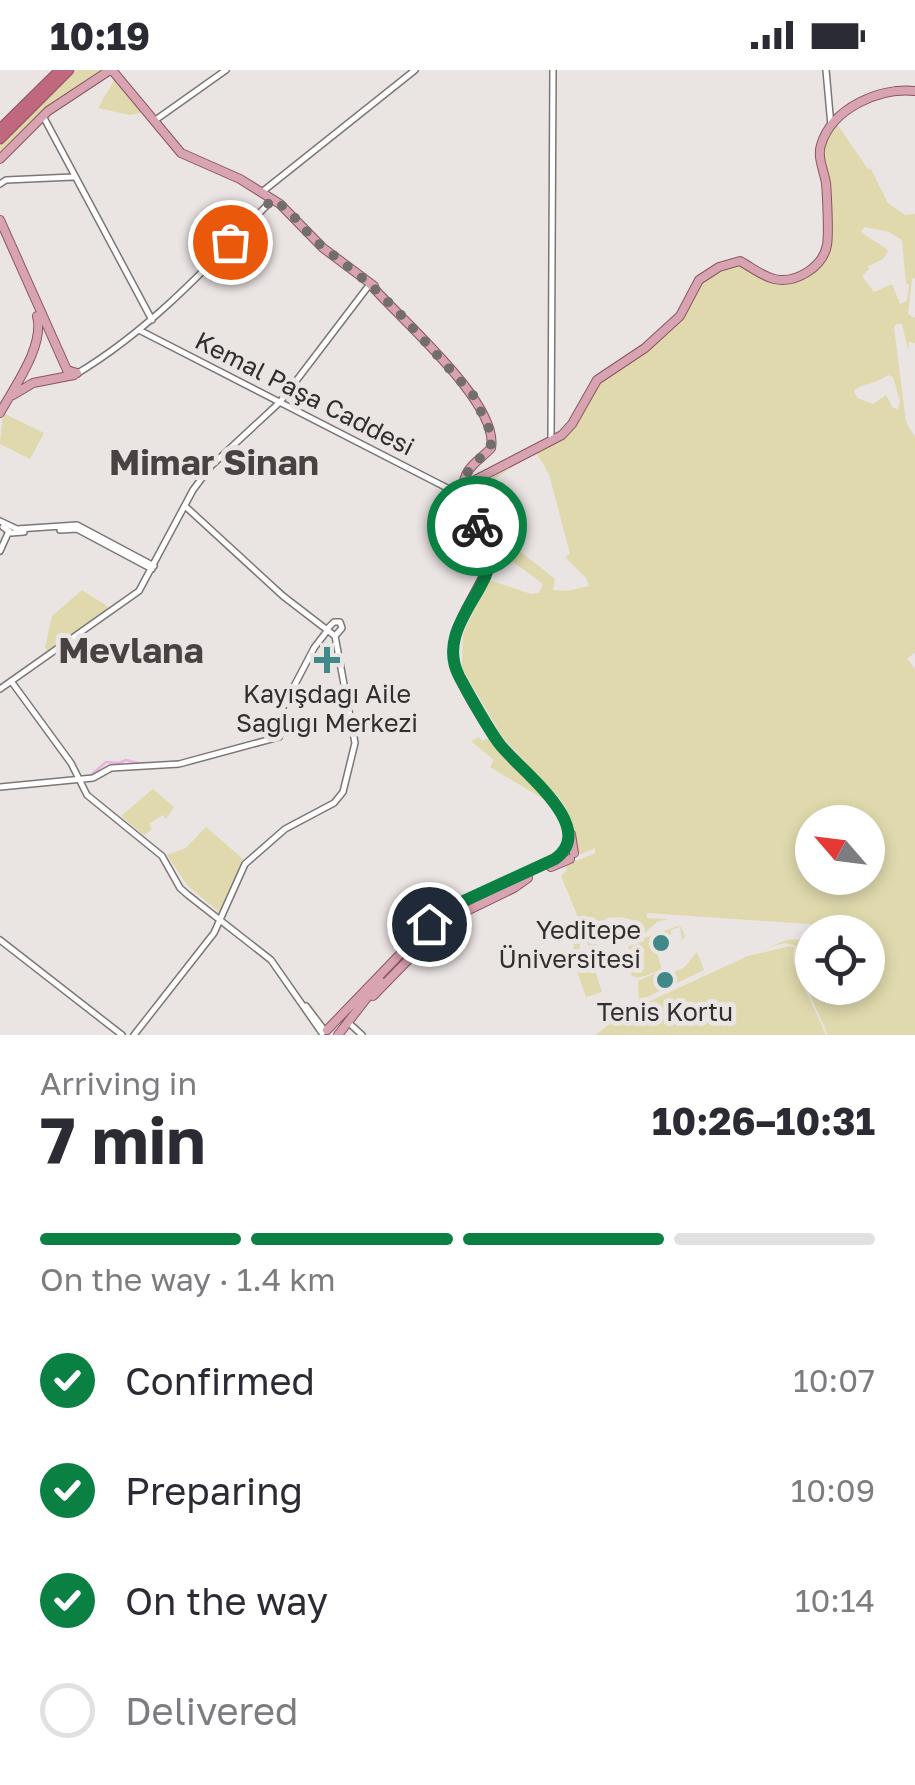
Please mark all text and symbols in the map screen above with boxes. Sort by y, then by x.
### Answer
text: 10:19 [50,13,150,58]
pin [188,200,273,285]
icon: bag [203,215,258,270]
street label: Kemal Paşa Caddesi [190,324,420,462]
district label: Mimar Sinan [109,441,319,483]
courier [427,476,527,576]
icon: bike [450,499,505,554]
district label: Mevlana [58,629,204,671]
marker: Kayışdağı Aile Sağlığı Merkezi [314,647,340,673]
place label: Kayışdağı Aile Sağlığı Merkezi [236,678,418,738]
north arrow [795,805,885,895]
map controls [795,805,885,1005]
pin [387,882,472,967]
icon: home [402,897,457,952]
place label: Yeditepe Üniversitesi [499,914,641,974]
button: locate [795,915,885,1005]
marker: Yeditepe Üniversitesi [650,932,672,954]
marker: Tenis Kortu [654,969,676,991]
place label: Tenis Kortu [597,996,733,1027]
text: Arriving in [40,1064,197,1102]
text: 10:26–10:31 [652,1098,875,1143]
text: 7 min [40,1100,206,1178]
text: On the way · 1.4 km [40,1260,336,1298]
icon: check [40,1353,95,1408]
text: Confirmed [125,1358,315,1403]
text: 10:07 [793,1361,875,1399]
icon: check [40,1463,95,1518]
text: Preparing [125,1468,303,1513]
text: 10:09 [791,1471,875,1509]
icon: check [40,1573,95,1628]
text: On the way [125,1578,328,1623]
text: 10:14 [795,1581,875,1619]
text: Delivered [125,1688,298,1733]

